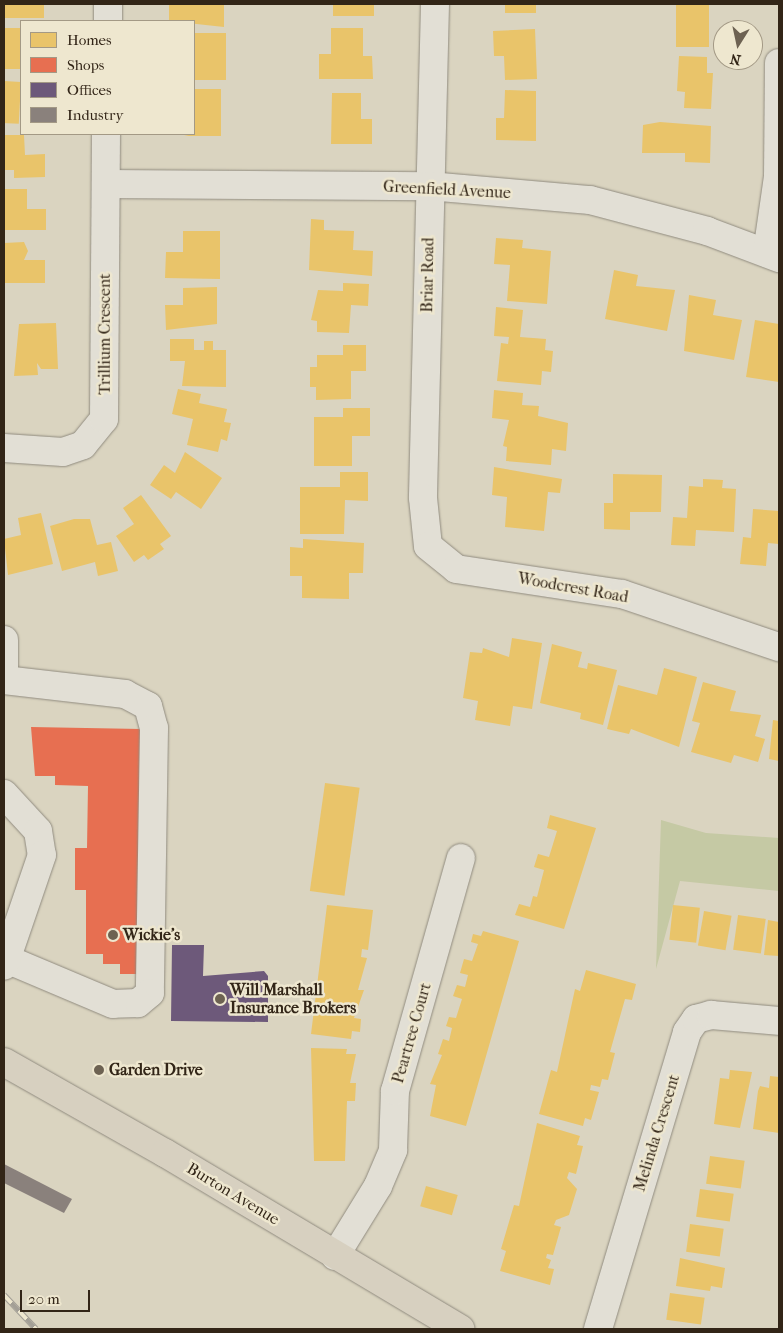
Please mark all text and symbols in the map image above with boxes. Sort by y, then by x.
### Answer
legend [20,20,195,135]
north arrow [713,20,763,70]
text: Homes [67,31,112,49]
text: N [729,50,742,69]
text: Shops [67,56,104,74]
text: Offices [67,81,112,99]
text: Industry [67,106,123,124]
street label: Greenfield Avenue [383,177,511,203]
street label: Briar Road [418,237,438,313]
street label: Trillium Crescent [95,273,115,395]
street label: Woodcrest Road [516,569,630,607]
place label: Wickie's [123,925,180,945]
marker: Wickie's [107,929,119,941]
place label: Will Marshall Insurance Brokers [230,980,356,1018]
street label: Peartree Court [388,981,436,1085]
marker: Will Marshall Insurance Brokers [214,993,226,1005]
place label: Garden Drive [109,1060,203,1080]
marker: Garden Drive [93,1064,105,1076]
street label: Melinda Crescent [630,1072,684,1194]
street label: Burton Avenue [183,1159,283,1229]
scale bar [22,1280,92,1312]
text: 20 m [28,1290,60,1308]

